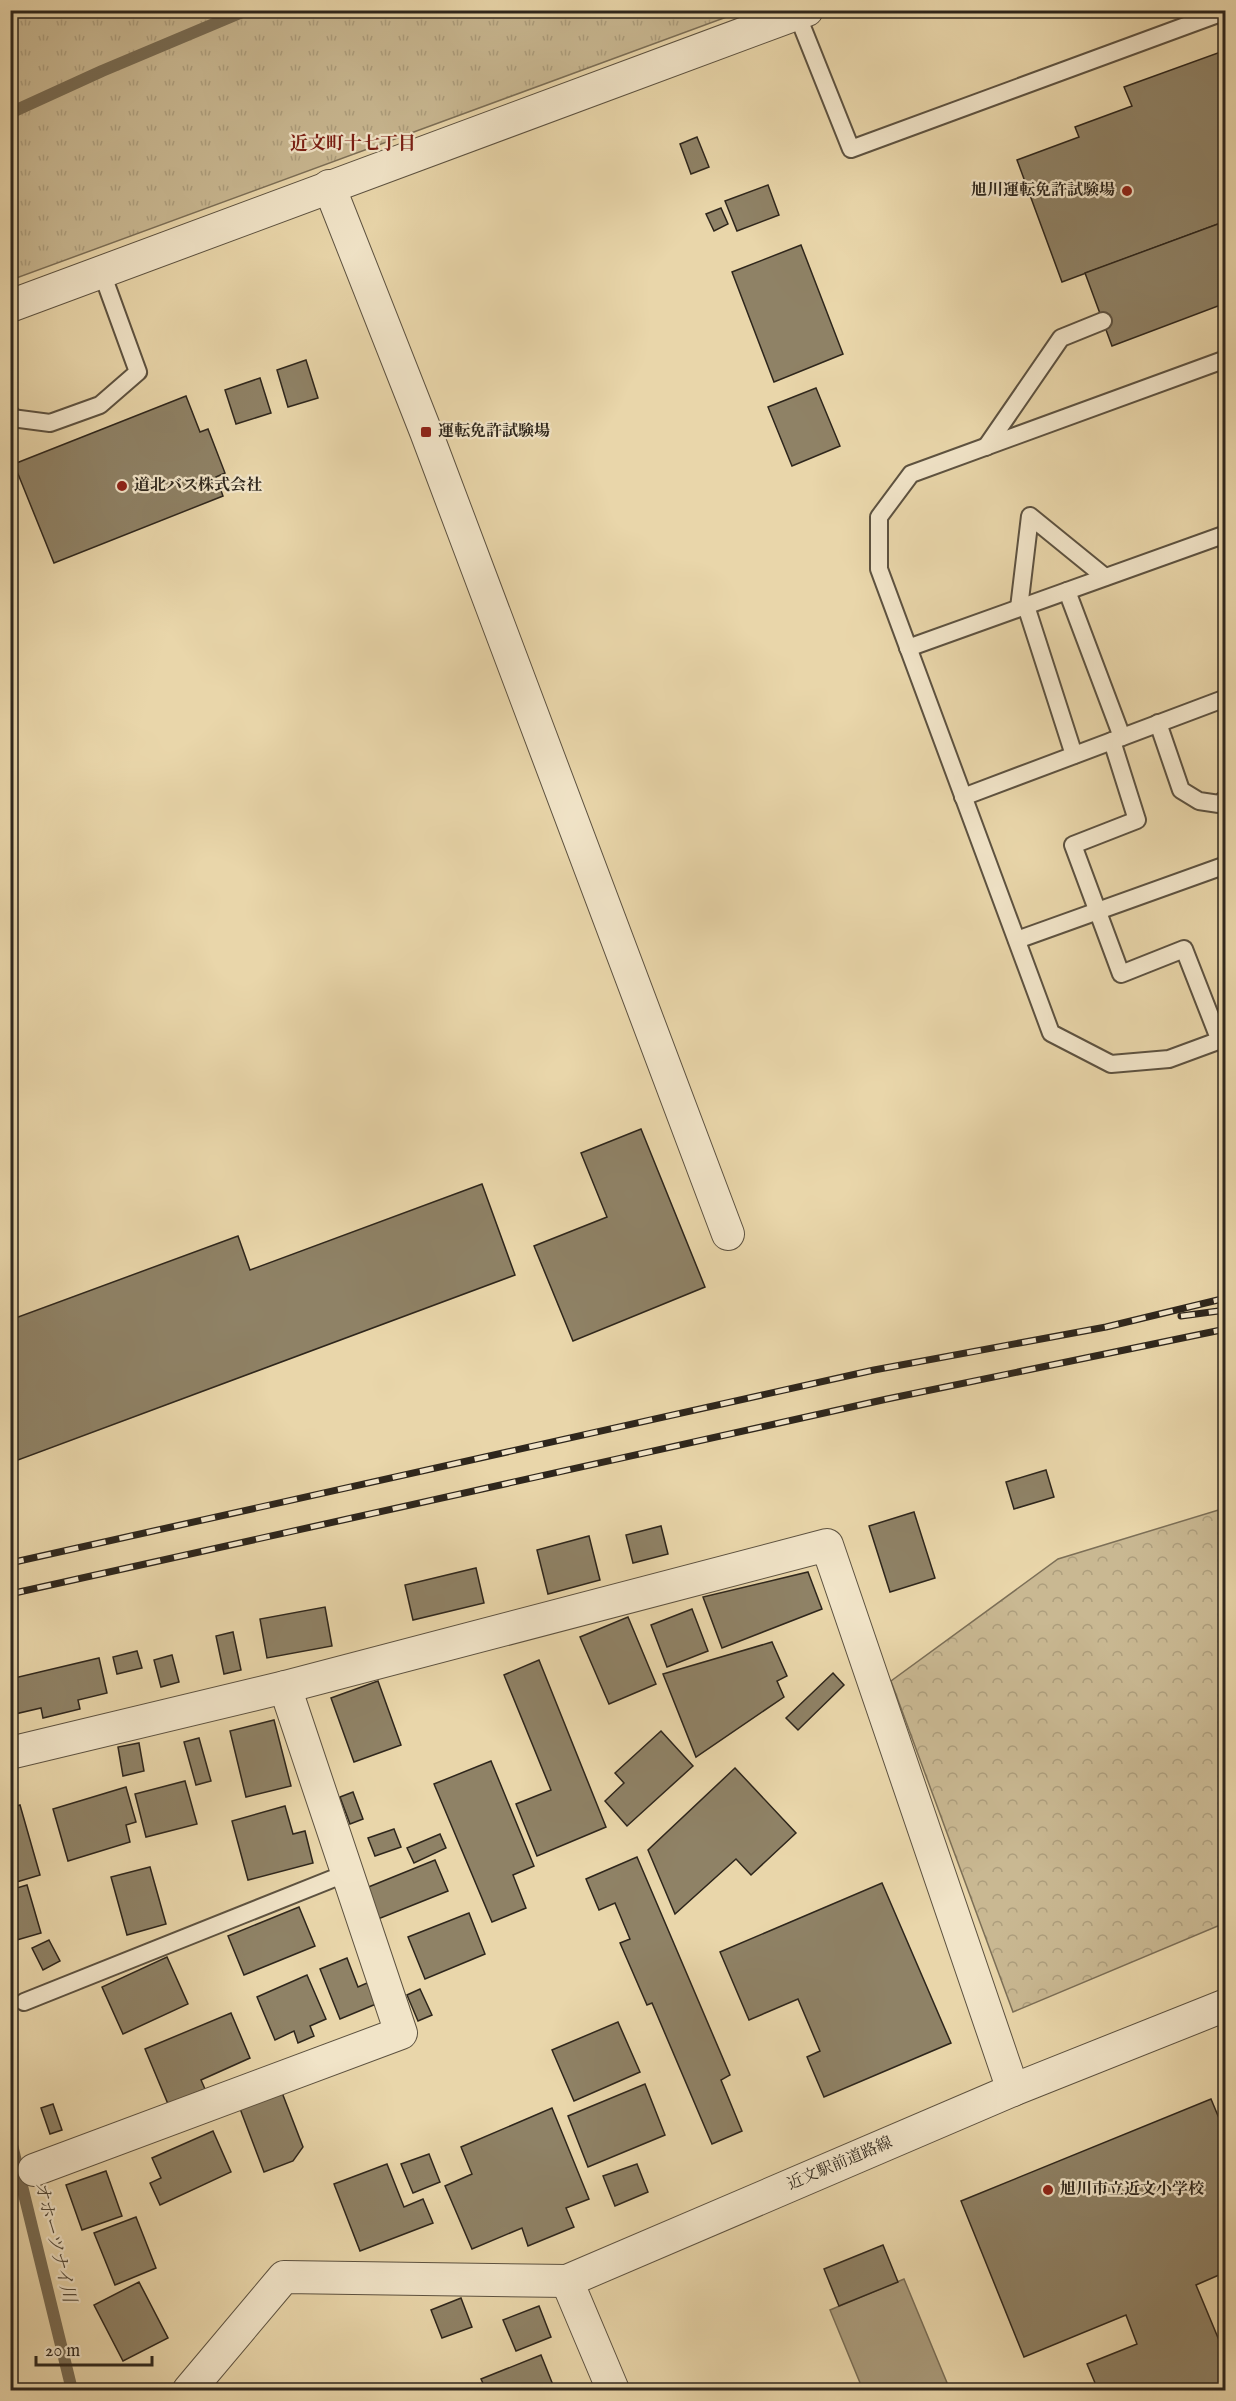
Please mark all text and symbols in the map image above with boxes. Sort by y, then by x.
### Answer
district label: 近文町十七丁目 [290,133,416,156]
place label: 旭川運転免許試験場 [971,181,1115,201]
marker: 旭川運転免許試験場 [1120,184,1134,198]
place label: 運転免許試験場 [438,422,550,442]
marker: 運転免許試験場 [419,425,433,439]
place label: 道北バス株式会社 [134,476,262,496]
marker: 道北バス株式会社 [115,479,129,493]
street label: 近文駅前道路線 [785,2133,895,2195]
water label: オホーツナイ川 [28,2179,81,2307]
place label: 旭川市立近文小学校 [1060,2180,1205,2200]
marker: 旭川市立近文小学校 [1041,2183,1055,2197]
scale bar [36,2329,152,2367]
text: 20 m [45,2340,80,2363]

